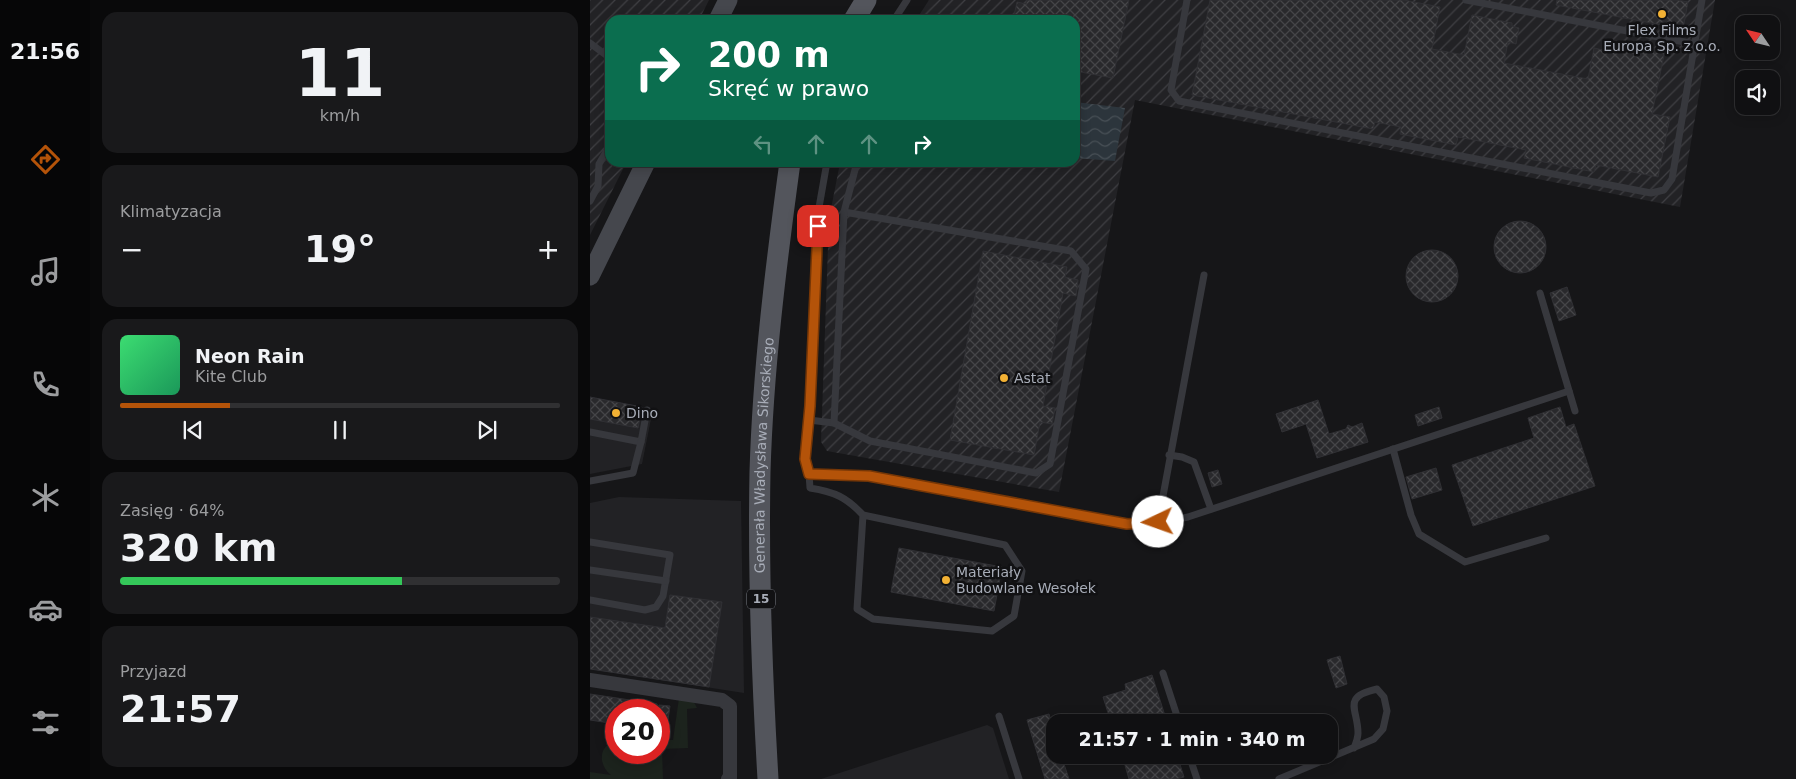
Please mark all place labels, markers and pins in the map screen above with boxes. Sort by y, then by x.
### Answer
marker: Flex Films Europa Sp. z o.o. [1656,8,1668,20]
place label: Flex Films Europa Sp. z o.o. [1603,22,1721,54]
pin [797,205,839,247]
place label: Astat [1014,370,1051,386]
marker: Astat [998,372,1010,384]
place label: Dino [626,405,658,421]
marker: Dino [610,407,622,419]
place label: Materiały Budowlane Wesołek [956,564,1097,596]
marker: Materiały Budowlane Wesołek [940,574,952,586]

